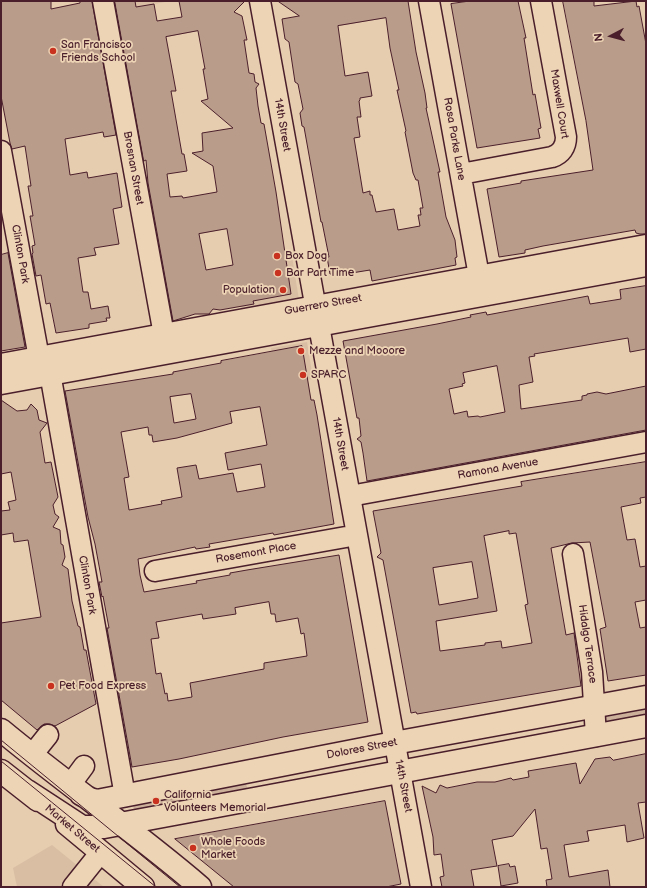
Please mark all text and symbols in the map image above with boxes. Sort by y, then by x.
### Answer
north arrow [591,16,631,56]
text: N [592,33,605,42]
place label: San Francisco Friends School [61,38,135,64]
marker: San Francisco Friends School [48,46,58,56]
street label: Maxwell Court [547,68,571,140]
street label: Rosa Parks Lane [440,96,468,182]
street label: 14th Street [271,97,293,153]
street label: Brosnan Street [120,130,146,206]
street label: Clinton Park [8,224,32,284]
place label: Box Dog [285,249,327,263]
marker: Box Dog [272,251,282,261]
place label: Bar Part Time [286,266,354,280]
marker: Bar Part Time [273,268,283,278]
place label: Population [223,283,275,297]
marker: Population [278,285,288,295]
street label: Guerrero Street [283,292,363,318]
place label: Mezze and Mooore [309,344,405,358]
marker: Mezze and Mooore [296,346,306,356]
place label: SPARC [311,368,346,382]
marker: SPARC [298,370,308,380]
street label: 14th Street [329,416,351,472]
street label: Ramona Avenue [457,455,539,483]
street label: Rosemont Place [215,539,297,567]
street label: Clinton Park [75,555,99,615]
street label: Hidalgo Terrace [575,604,599,684]
place label: Pet Food Express [59,679,146,693]
marker: Pet Food Express [46,681,56,691]
street label: Dolores Street [326,736,398,762]
street label: 14th Street [391,758,415,814]
place label: California Volunteers Memorial [164,788,266,814]
marker: California Volunteers Memorial [151,796,161,806]
street label: Market Street [42,802,102,856]
place label: Whole Foods Market [201,835,265,861]
marker: Whole Foods Market [188,843,198,853]

